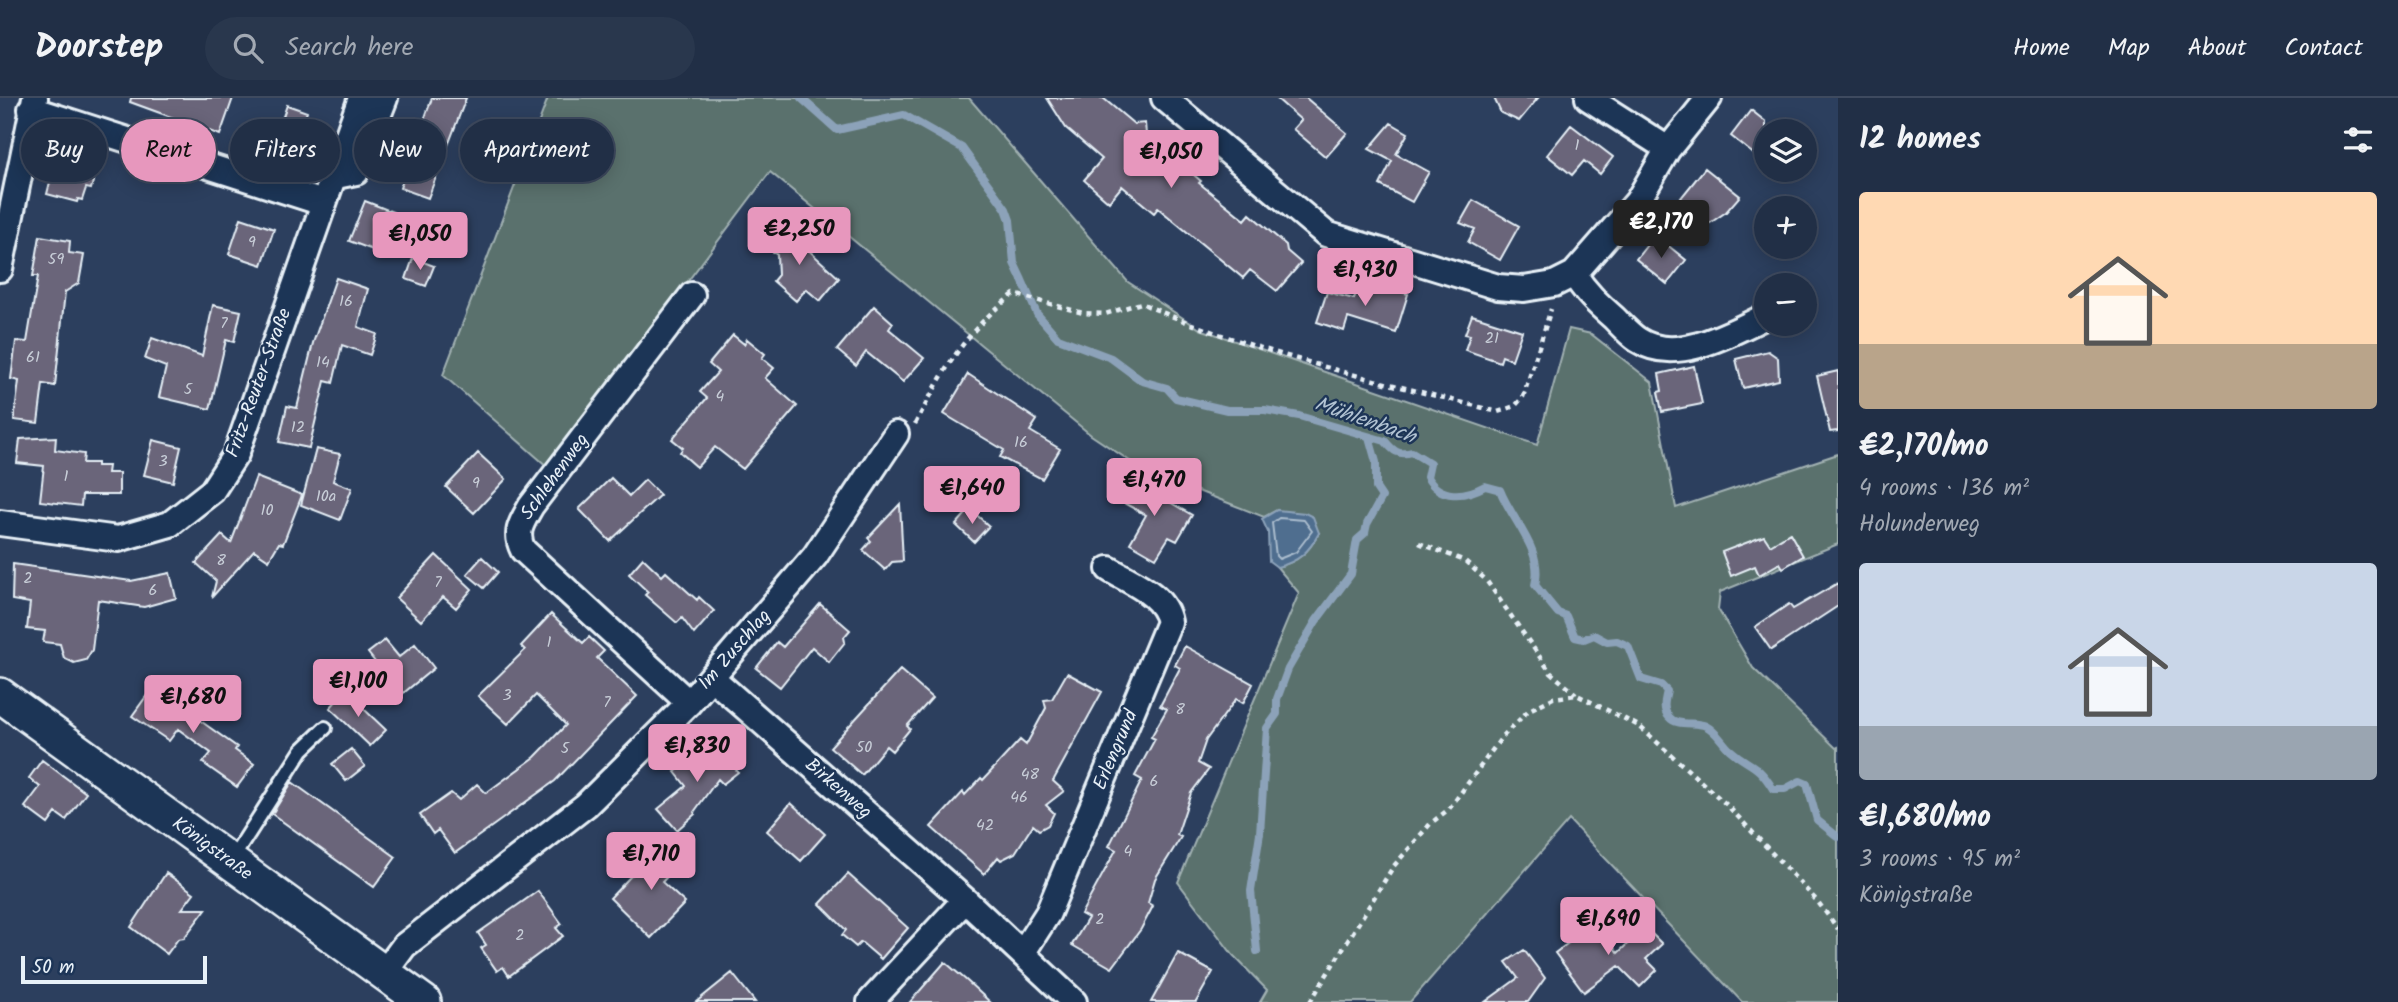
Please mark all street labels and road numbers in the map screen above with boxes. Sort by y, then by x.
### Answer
street label: Fritz-Reuter-Straße [218,304,300,462]
street label: Schlehenweg [513,427,597,527]
street label: Im Zuschlag [691,603,779,697]
street label: Erlengrund [1086,705,1147,795]
street label: Birkenweg [798,751,878,827]
street label: Königstraße [165,809,259,889]

